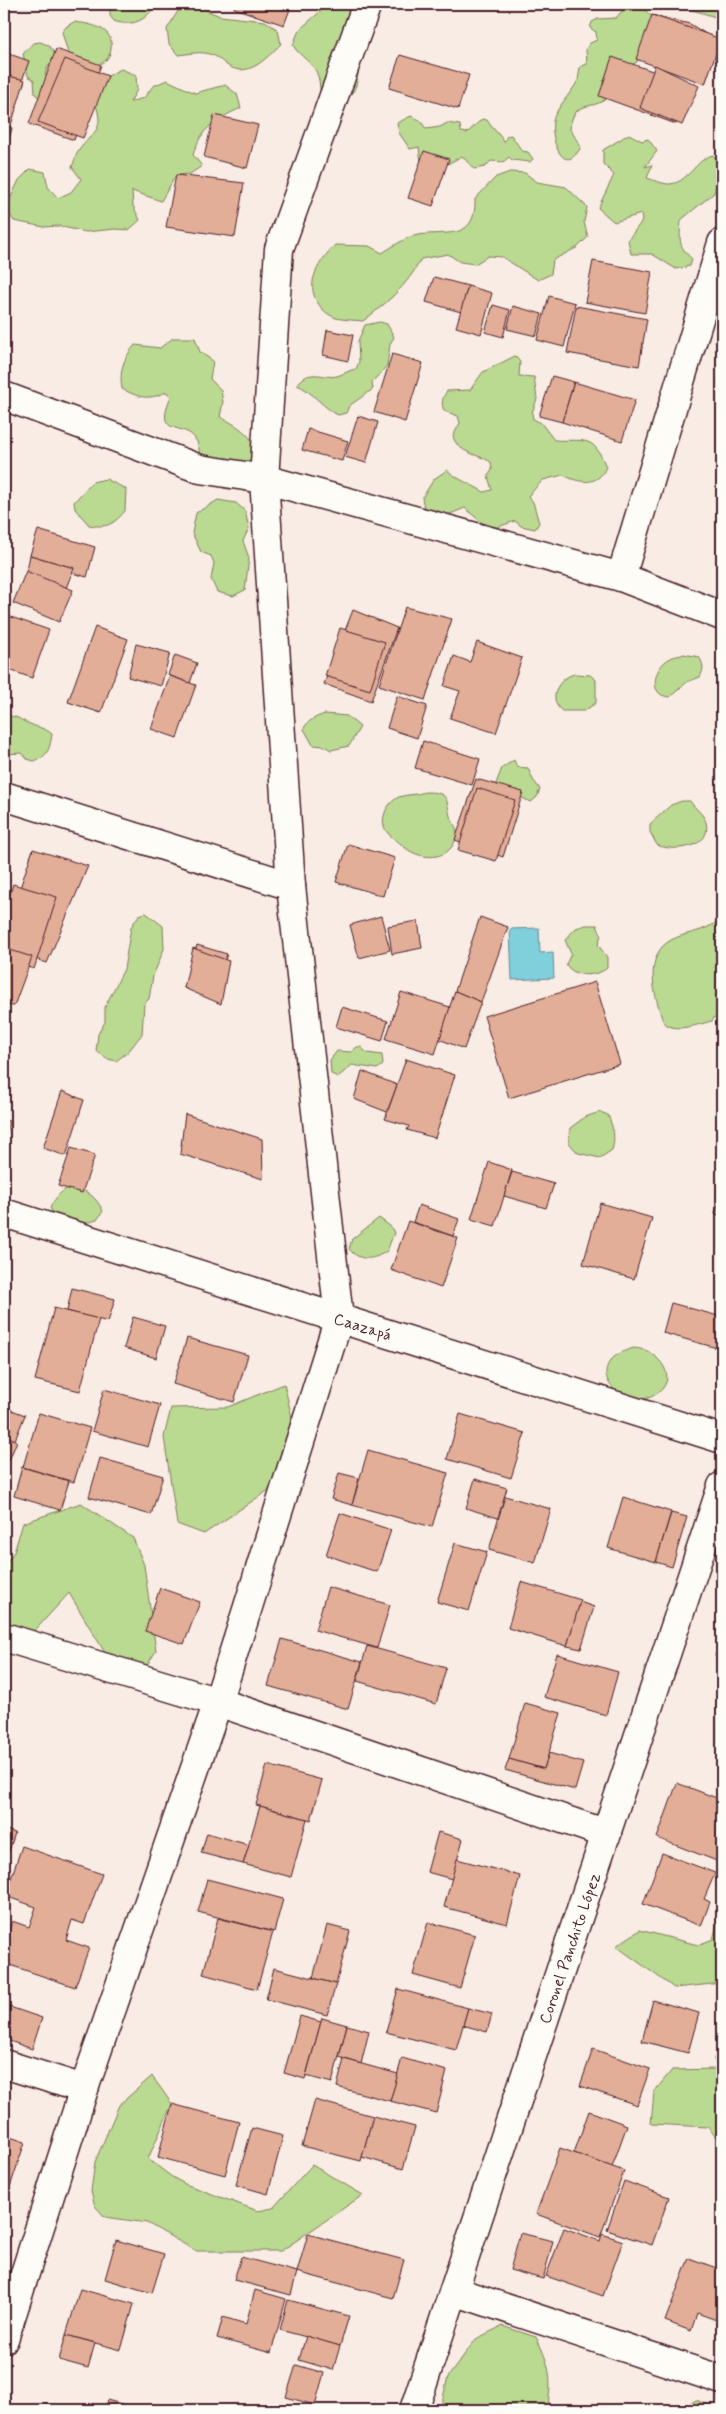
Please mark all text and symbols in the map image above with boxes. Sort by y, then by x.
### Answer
street label: Caazapá [331,1309,394,1346]
street label: Coronel Panchito López [535,1870,606,2027]

